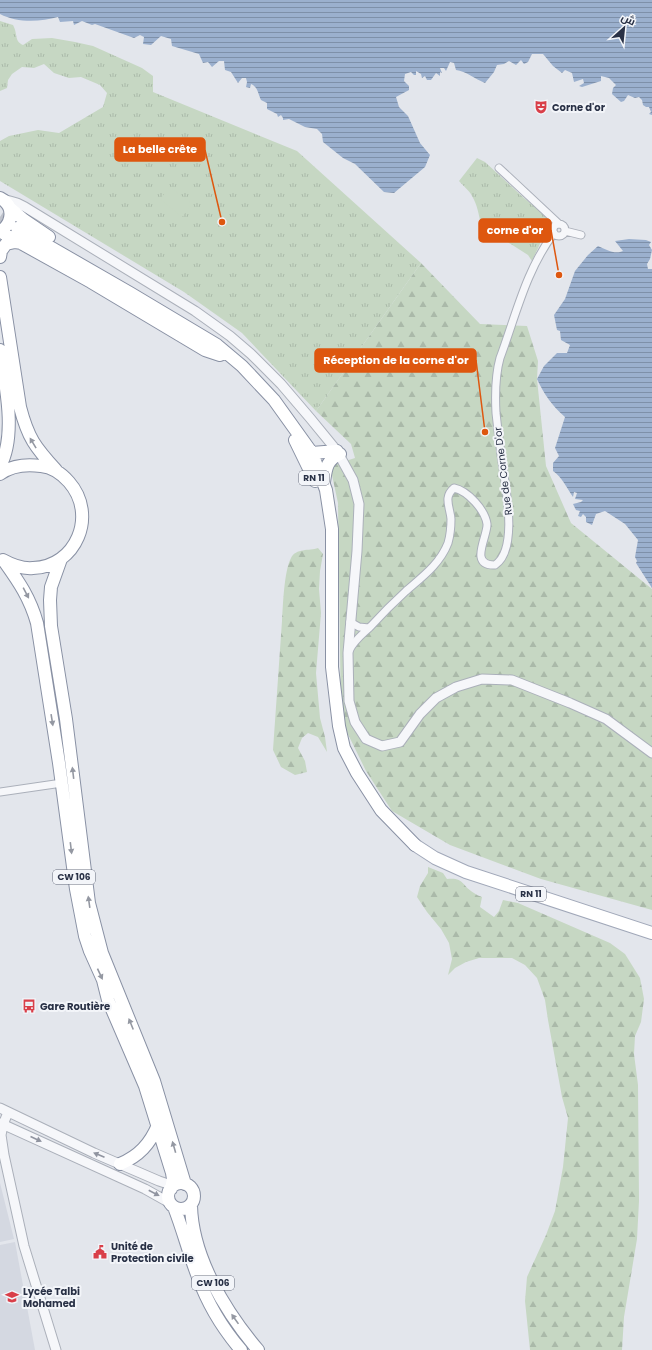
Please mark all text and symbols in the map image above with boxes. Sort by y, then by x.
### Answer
north arrow [604,8,644,48]
text: ش [619,9,638,29]
theatre icon: Corne d'or [533,99,549,115]
place label: Corne d'or [552,100,606,115]
callout: La belle crête [115,138,205,161]
text: La belle crête [123,141,197,157]
callout: corne d'or [479,219,551,242]
text: corne d'or [487,222,544,238]
callout: Réception de la corne d'or [315,349,476,372]
text: Réception de la corne d'or [323,352,469,368]
street label: Rue de Corne D'or [490,426,516,516]
one-way arrow [30,437,37,449]
road number: RN 11 [299,471,329,485]
one-way arrow [22,587,29,599]
one-way arrow [49,714,55,726]
one-way arrow [70,767,76,779]
one-way arrow [67,842,74,854]
road number: CW 106 [53,870,95,884]
road number: RN 11 [516,887,546,901]
one-way arrow [86,896,92,908]
one-way arrow [97,969,103,980]
bus stop icon: Gare Routière [21,998,37,1014]
place label: Gare Routière [40,999,110,1014]
one-way arrow [127,1018,133,1030]
one-way arrow [30,1136,41,1142]
one-way arrow [171,1140,177,1153]
one-way arrow [94,1152,105,1158]
one-way arrow [148,1190,160,1196]
place label: Unité de Protection civile [111,1239,194,1266]
public building icon: Unité de Protection civile [92,1244,108,1260]
road number: CW 106 [192,1276,234,1290]
place label: Lycée Talbi Mohamed [23,1284,80,1311]
school or university icon: Lycée Talbi Mohamed [4,1289,20,1305]
one-way arrow [231,1313,239,1324]

